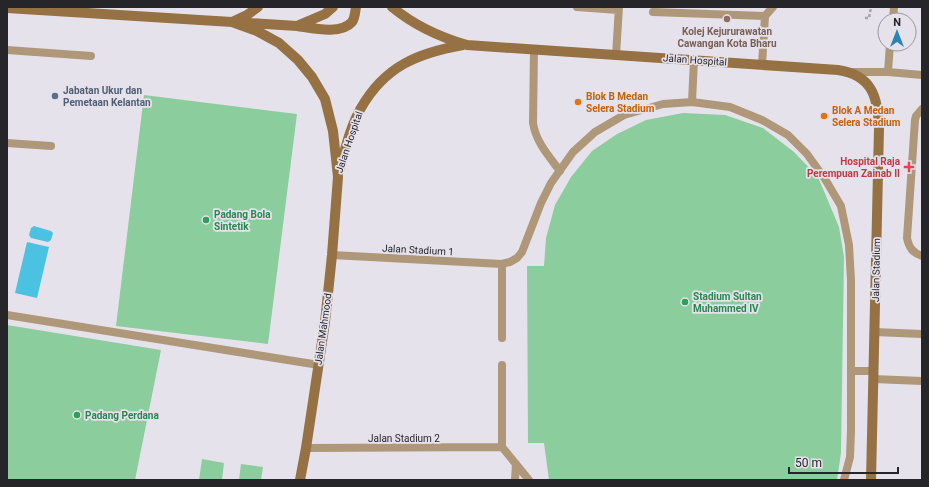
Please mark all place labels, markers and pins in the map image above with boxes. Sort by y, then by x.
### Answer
marker: Kolej Kejururawatan Cawangan Kota Bharu [722,14,732,24]
place label: Kolej Kejururawatan Cawangan Kota Bharu [677,26,777,49]
place label: Jabatan Ukur dan Pemetaan Kelantan [63,85,151,108]
marker: Jabatan Ukur dan Pemetaan Kelantan [50,91,60,101]
place label: Blok B Medan Selera Stadium [586,91,655,114]
marker: Blok B Medan Selera Stadium [573,97,583,107]
place label: Blok A Medan Selera Stadium [832,105,901,128]
marker: Blok A Medan Selera Stadium [819,111,829,121]
place label: Hospital Raja Perempuan Zainab II [807,156,901,179]
marker: Hospital Raja Perempuan Zainab II [903,161,915,173]
place label: Padang Bola Sintetik [214,209,271,232]
marker: Padang Bola Sintetik [201,215,211,225]
place label: Stadium Sultan Muhammed IV [693,291,762,314]
marker: Stadium Sultan Muhammed IV [680,297,690,307]
marker: Padang Perdana [72,410,82,420]
place label: Padang Perdana [85,410,159,421]

